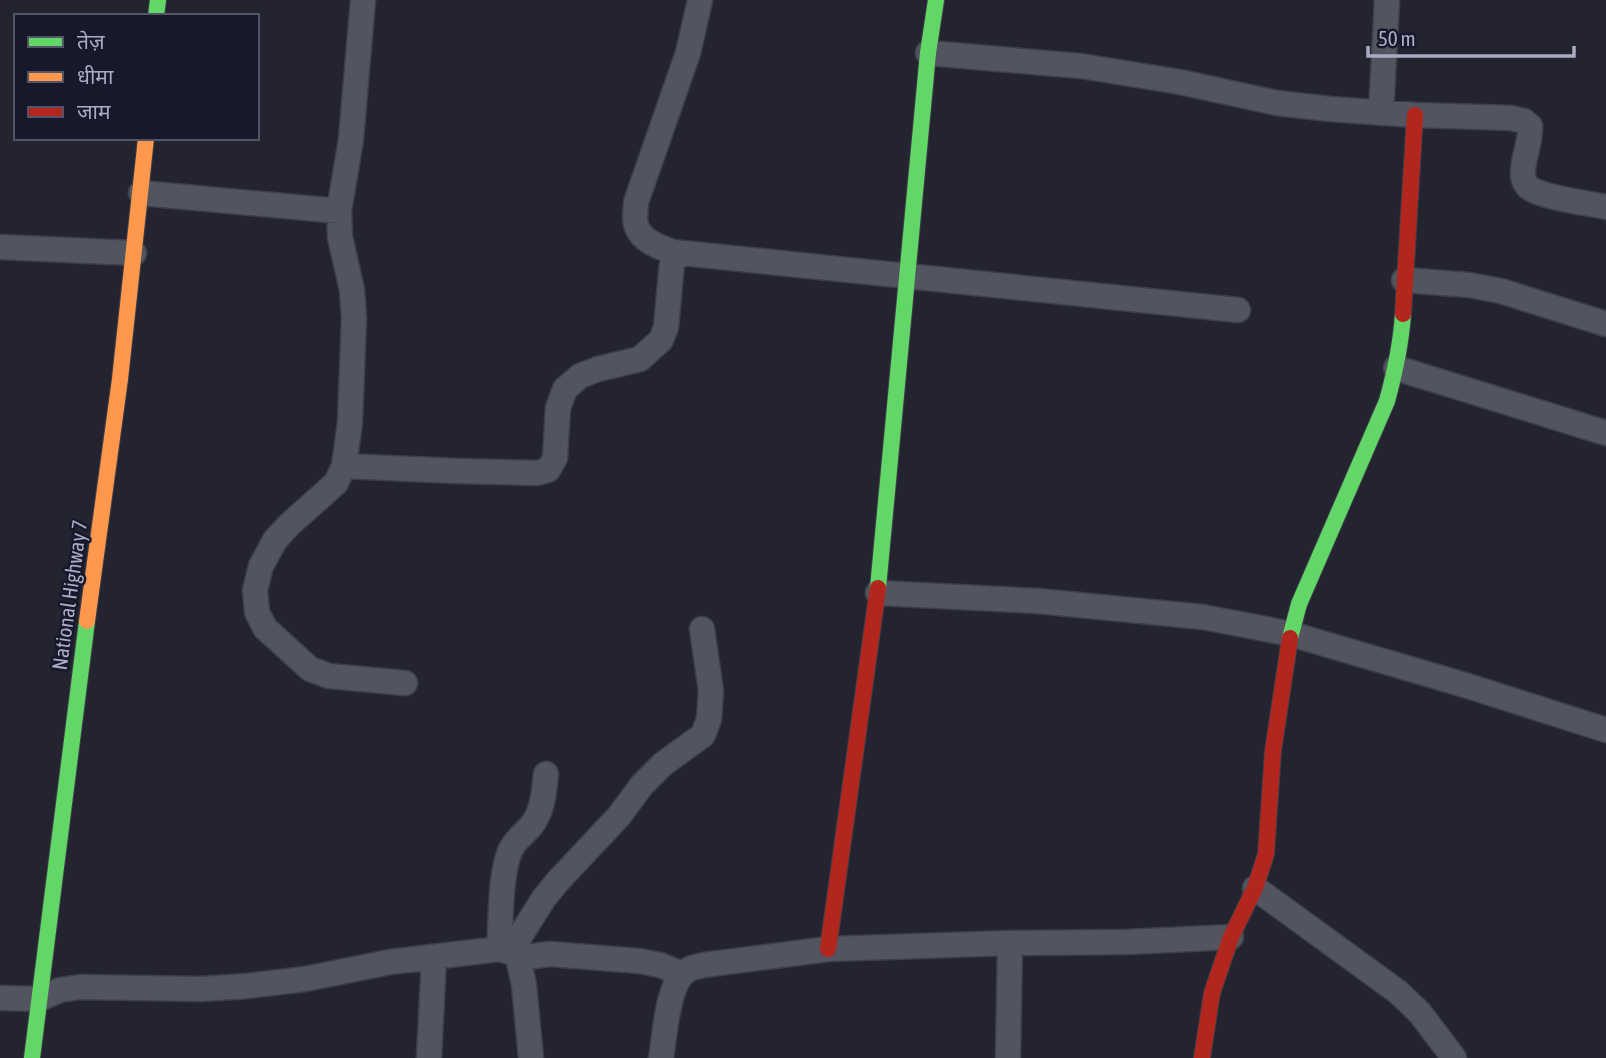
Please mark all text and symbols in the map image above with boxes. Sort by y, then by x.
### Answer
legend [14,14,259,140]
scale bar [1368,14,1574,58]
text: 50 m [1378,26,1416,50]
text: तेज़ [77,29,105,53]
text: धीमा [77,64,114,88]
text: जाम [77,99,111,123]
street label: National Highway 7 [47,519,91,671]

